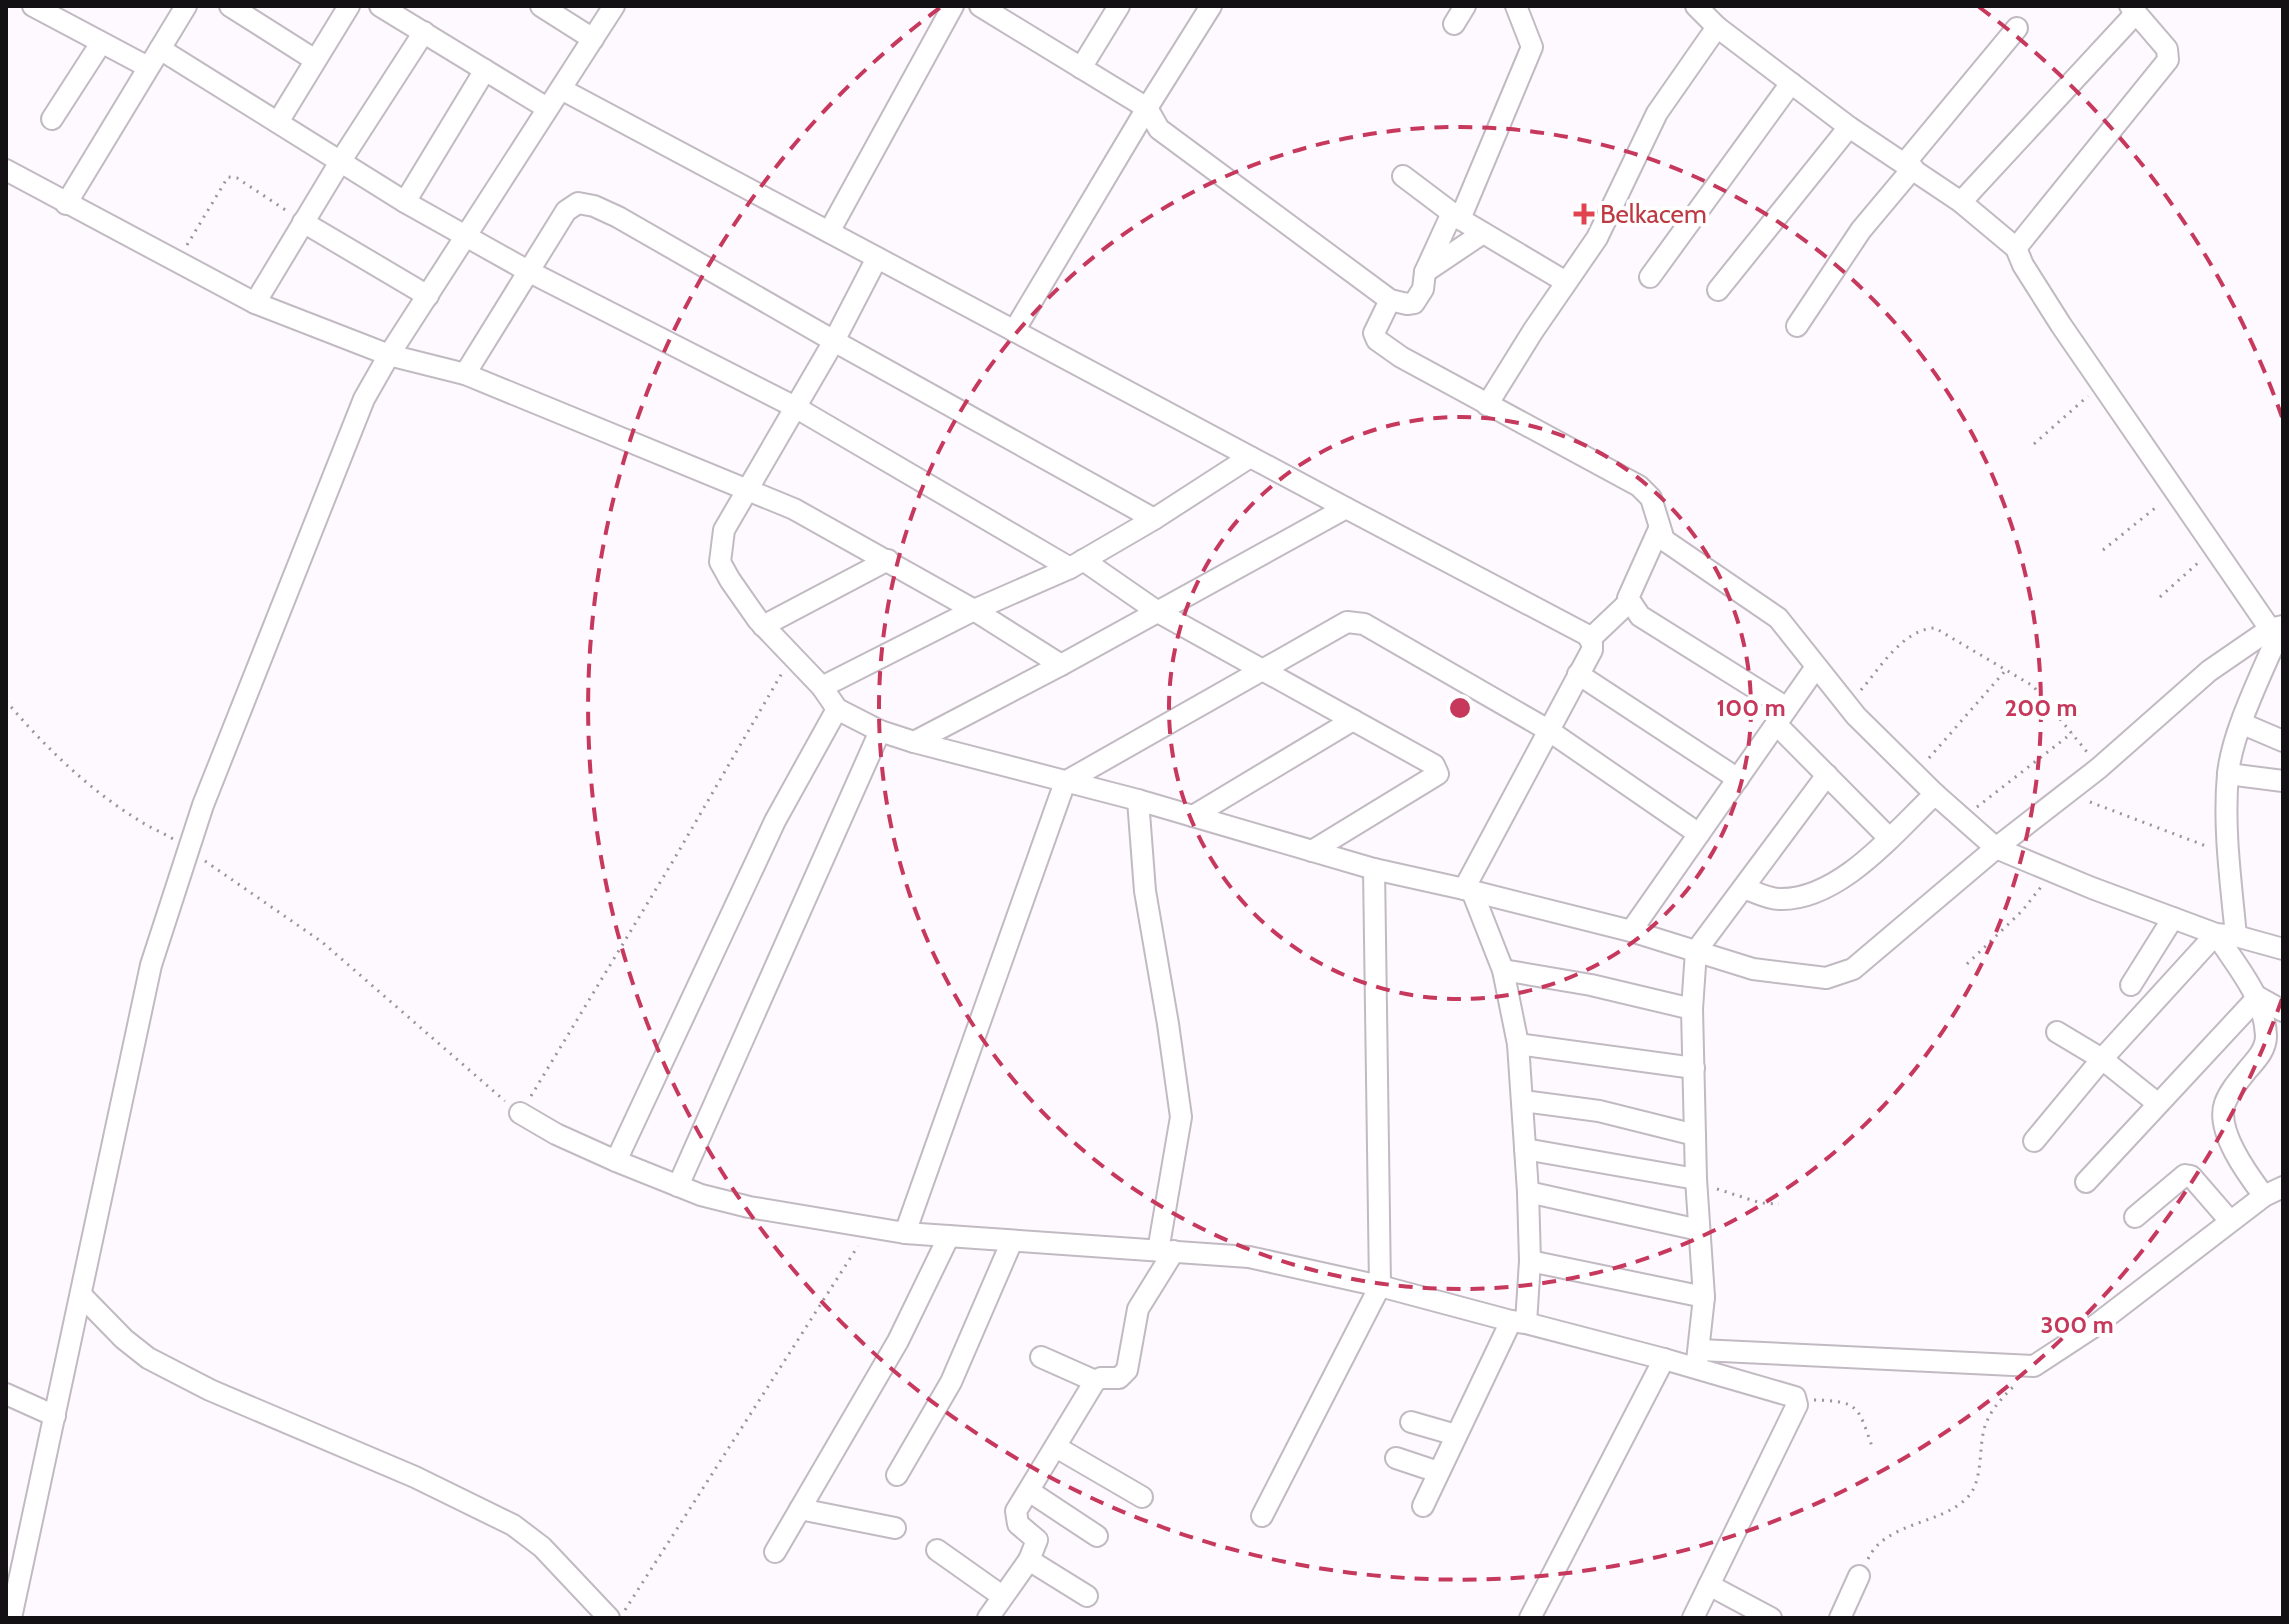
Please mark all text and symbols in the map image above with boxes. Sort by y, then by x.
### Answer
place label: Belkacem [1600,198,1707,230]
marker: Belkacem [1575,205,1593,223]
text: 100 m [1716,693,1786,722]
text: 200 m [2005,693,2077,722]
centre of rings [1446,694,1474,722]
text: 300 m [2040,1310,2114,1339]

